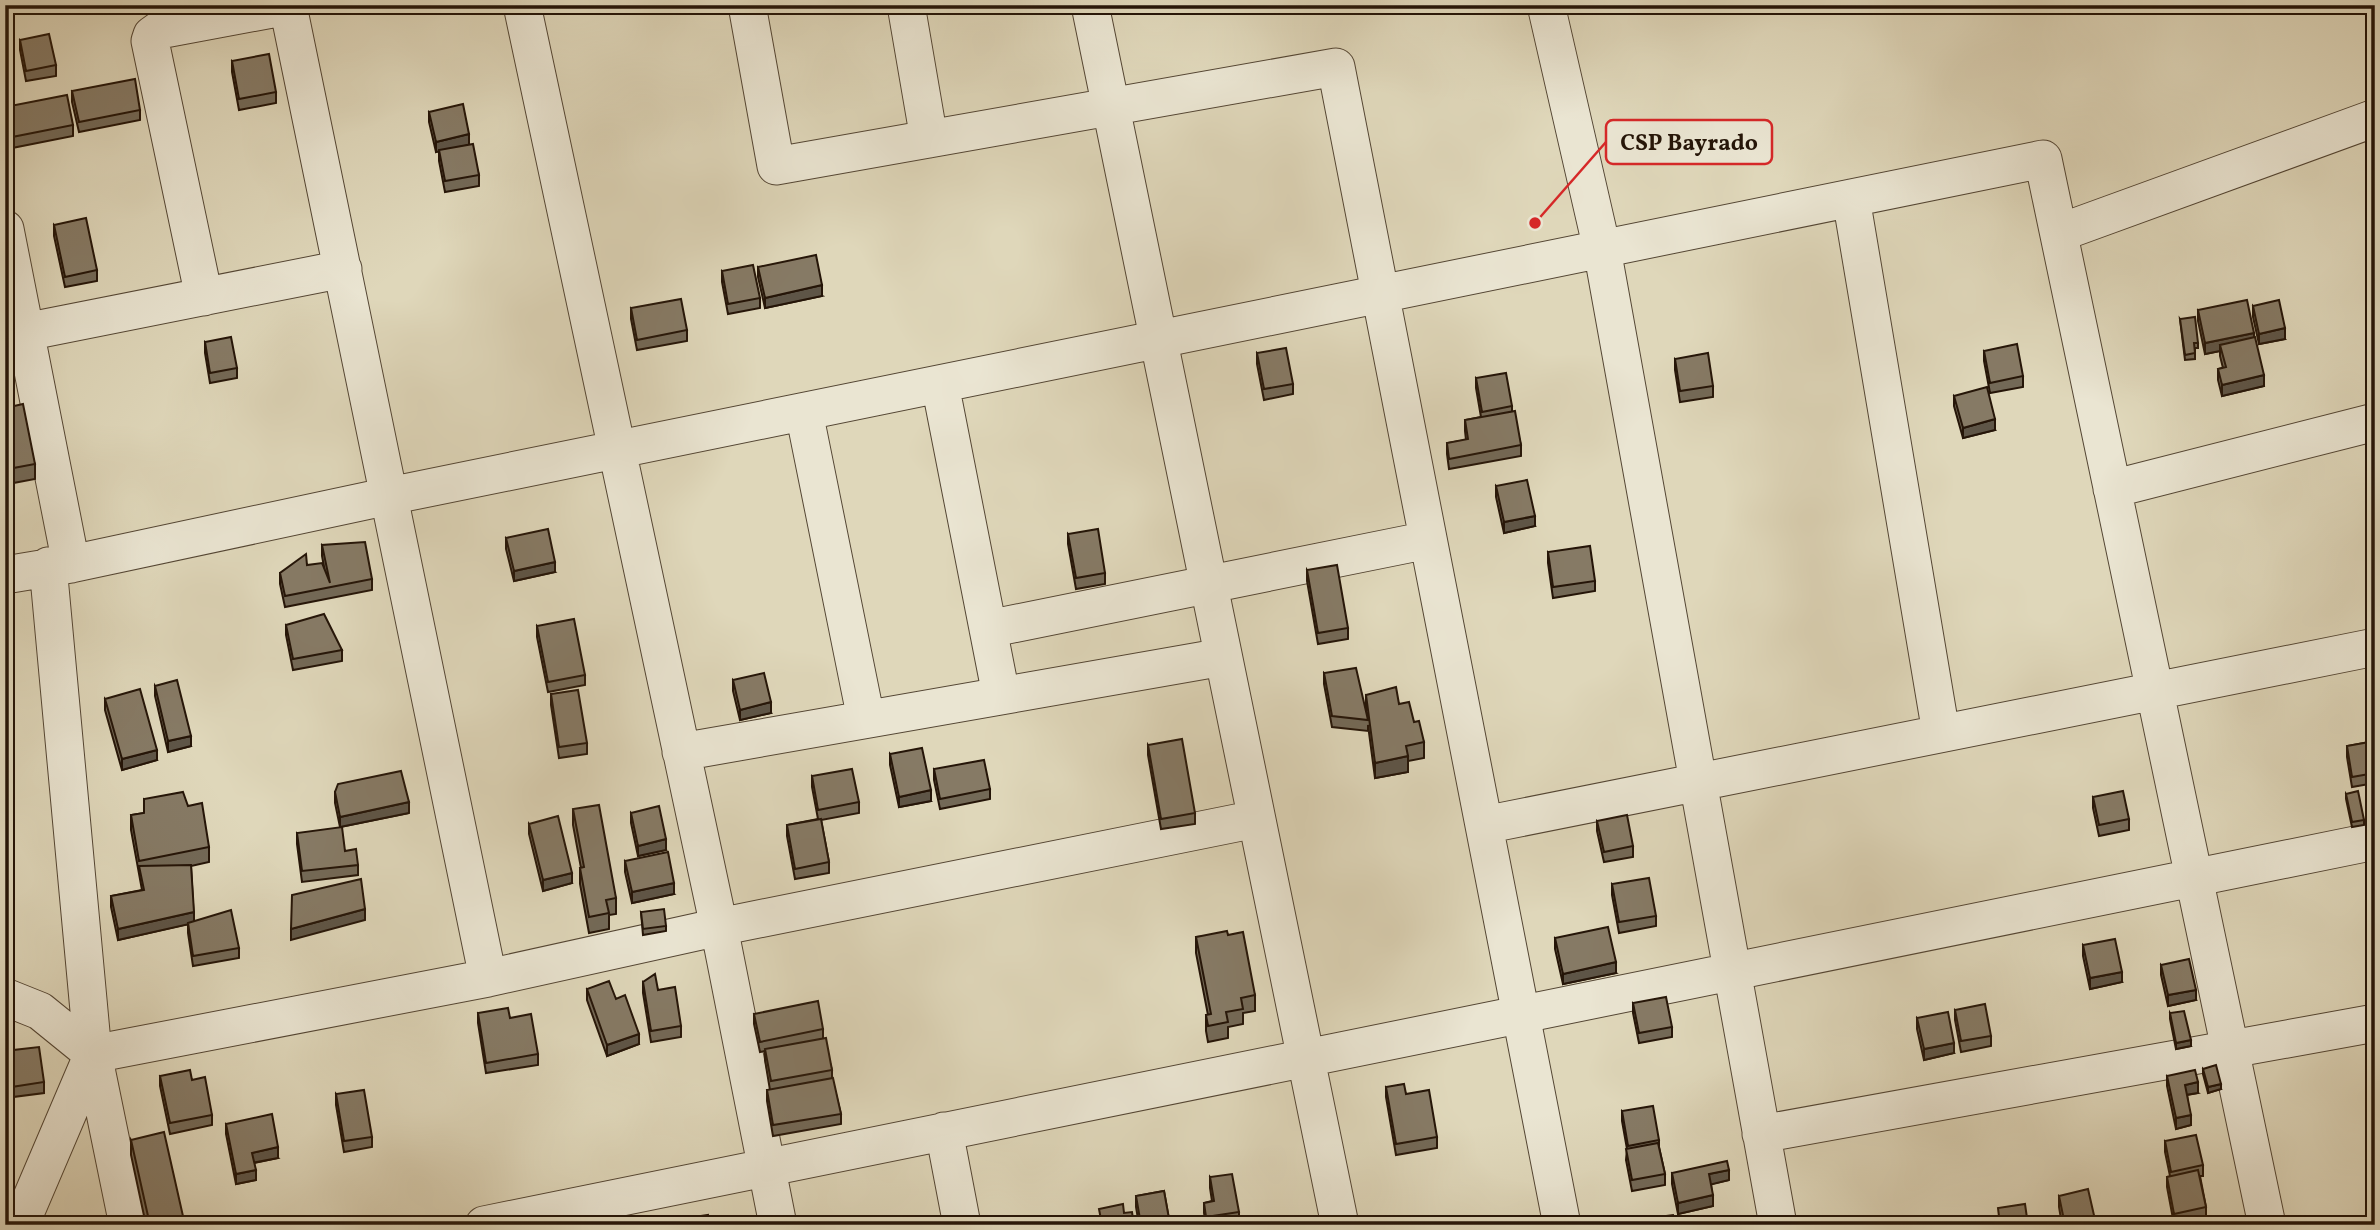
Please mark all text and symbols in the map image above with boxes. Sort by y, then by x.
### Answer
callout: CSP Bayrado [1606,120,1772,164]
text: CSP Bayrado [1620,128,1758,160]

